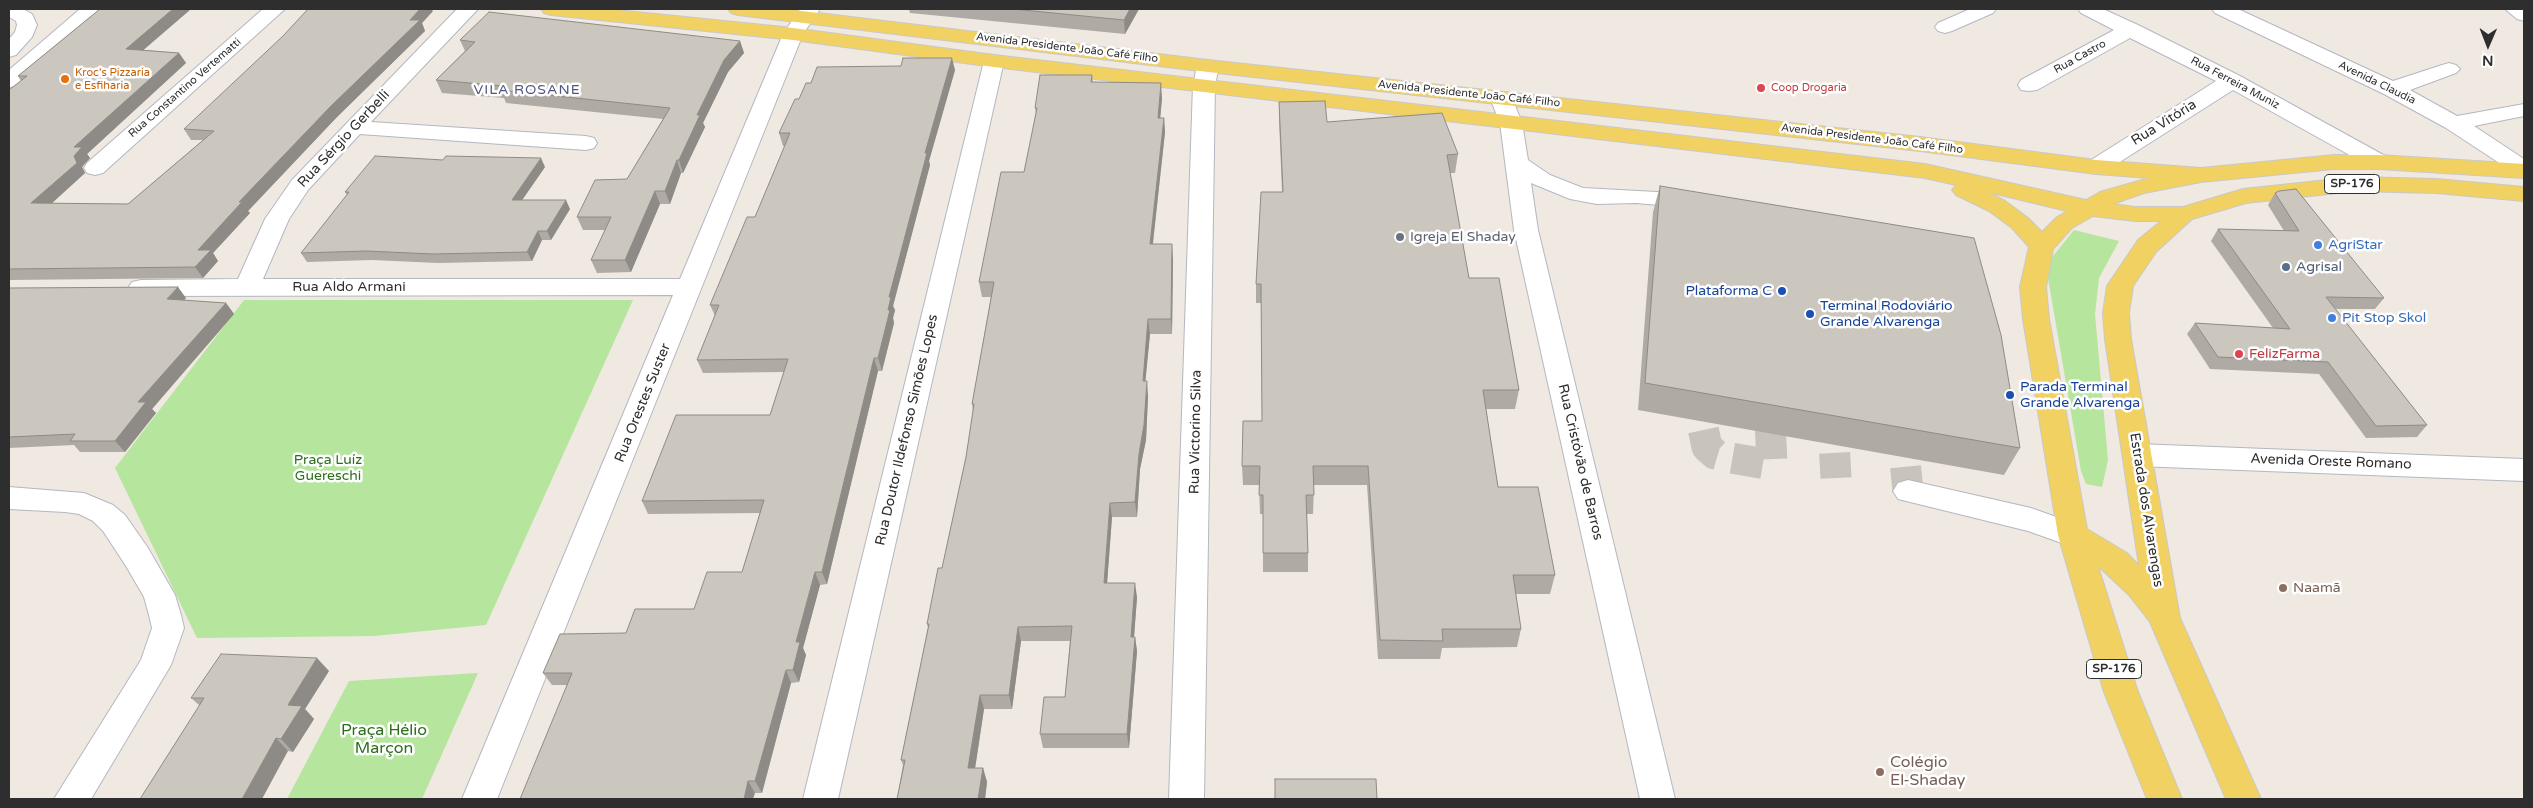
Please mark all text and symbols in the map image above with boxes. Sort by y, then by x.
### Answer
north arrow [2463,20,2513,70]
street label: Avenida Presidente João Café Filho [975,30,1159,66]
street label: Rua Constantino Vertematti [126,35,244,141]
street label: Rua Castro [2052,37,2108,77]
text: N [2482,52,2494,69]
street label: Rua Ferreira Muniz [2188,54,2282,112]
street label: Avenida Claudia [2336,59,2418,107]
place label: Kroc's Pizzaria e Esfiharia [75,66,150,92]
marker: Kroc's Pizzaria e Esfiharia [59,73,71,85]
street label: Avenida Presidente João Café Filho [1377,78,1561,110]
place label: Coop Drogaria [1771,81,1847,95]
district label: VILA ROSANE [472,82,582,98]
marker: Coop Drogaria [1755,82,1767,94]
street label: Rua Sérgio Gerbelli [294,87,394,191]
street label: Rua Vitória [2128,96,2200,150]
street label: Avenida Presidente João Café Filho [1780,121,1964,157]
road number: SP-176 [2324,174,2380,193]
place label: Igreja El Shaday [1410,229,1516,245]
marker: Igreja El Shaday [1394,231,1406,243]
place label: AgriStar [2328,237,2383,253]
marker: AgriStar [2312,239,2324,251]
place label: Agrisal [2296,259,2342,275]
marker: Agrisal [2280,261,2292,273]
street label: Rua Aldo Armani [292,279,406,295]
place label: Plataforma C [1686,283,1772,299]
marker: Plataforma C [1776,285,1788,297]
place label: Terminal Rodoviário Grande Alvarenga [1820,298,1953,331]
marker: Terminal Rodoviário Grande Alvarenga [1804,308,1816,320]
place label: Pit Stop Skol [2342,310,2426,326]
marker: Pit Stop Skol [2326,312,2338,324]
street label: Rua Doutor Ildefonso Simões Lopes [872,313,942,547]
street label: Rua Orestes Suster [611,341,675,465]
place label: FelizFarma [2249,346,2320,362]
marker: FelizFarma [2233,348,2245,360]
street label: Rua Victorino Silva [1187,370,1205,494]
place label: Parada Terminal Grande Alvarenga [2020,379,2140,412]
street label: Rua Cristóvão de Barros [1554,382,1606,542]
marker: Parada Terminal Grande Alvarenga [2004,389,2016,401]
street label: Estrada dos Alvarengas [2125,432,2167,588]
street label: Avenida Oreste Romano [2250,451,2412,473]
park label: Praça Luíz Guereschi [294,452,362,484]
place label: Naamã [2293,580,2341,596]
marker: Naamã [2277,582,2289,594]
road number: SP-176 [2086,660,2142,679]
park label: Praça Hélio Marçon [341,721,427,759]
place label: Colégio El-Shaday [1890,753,1965,791]
marker: Colégio El-Shaday [1874,766,1886,778]

